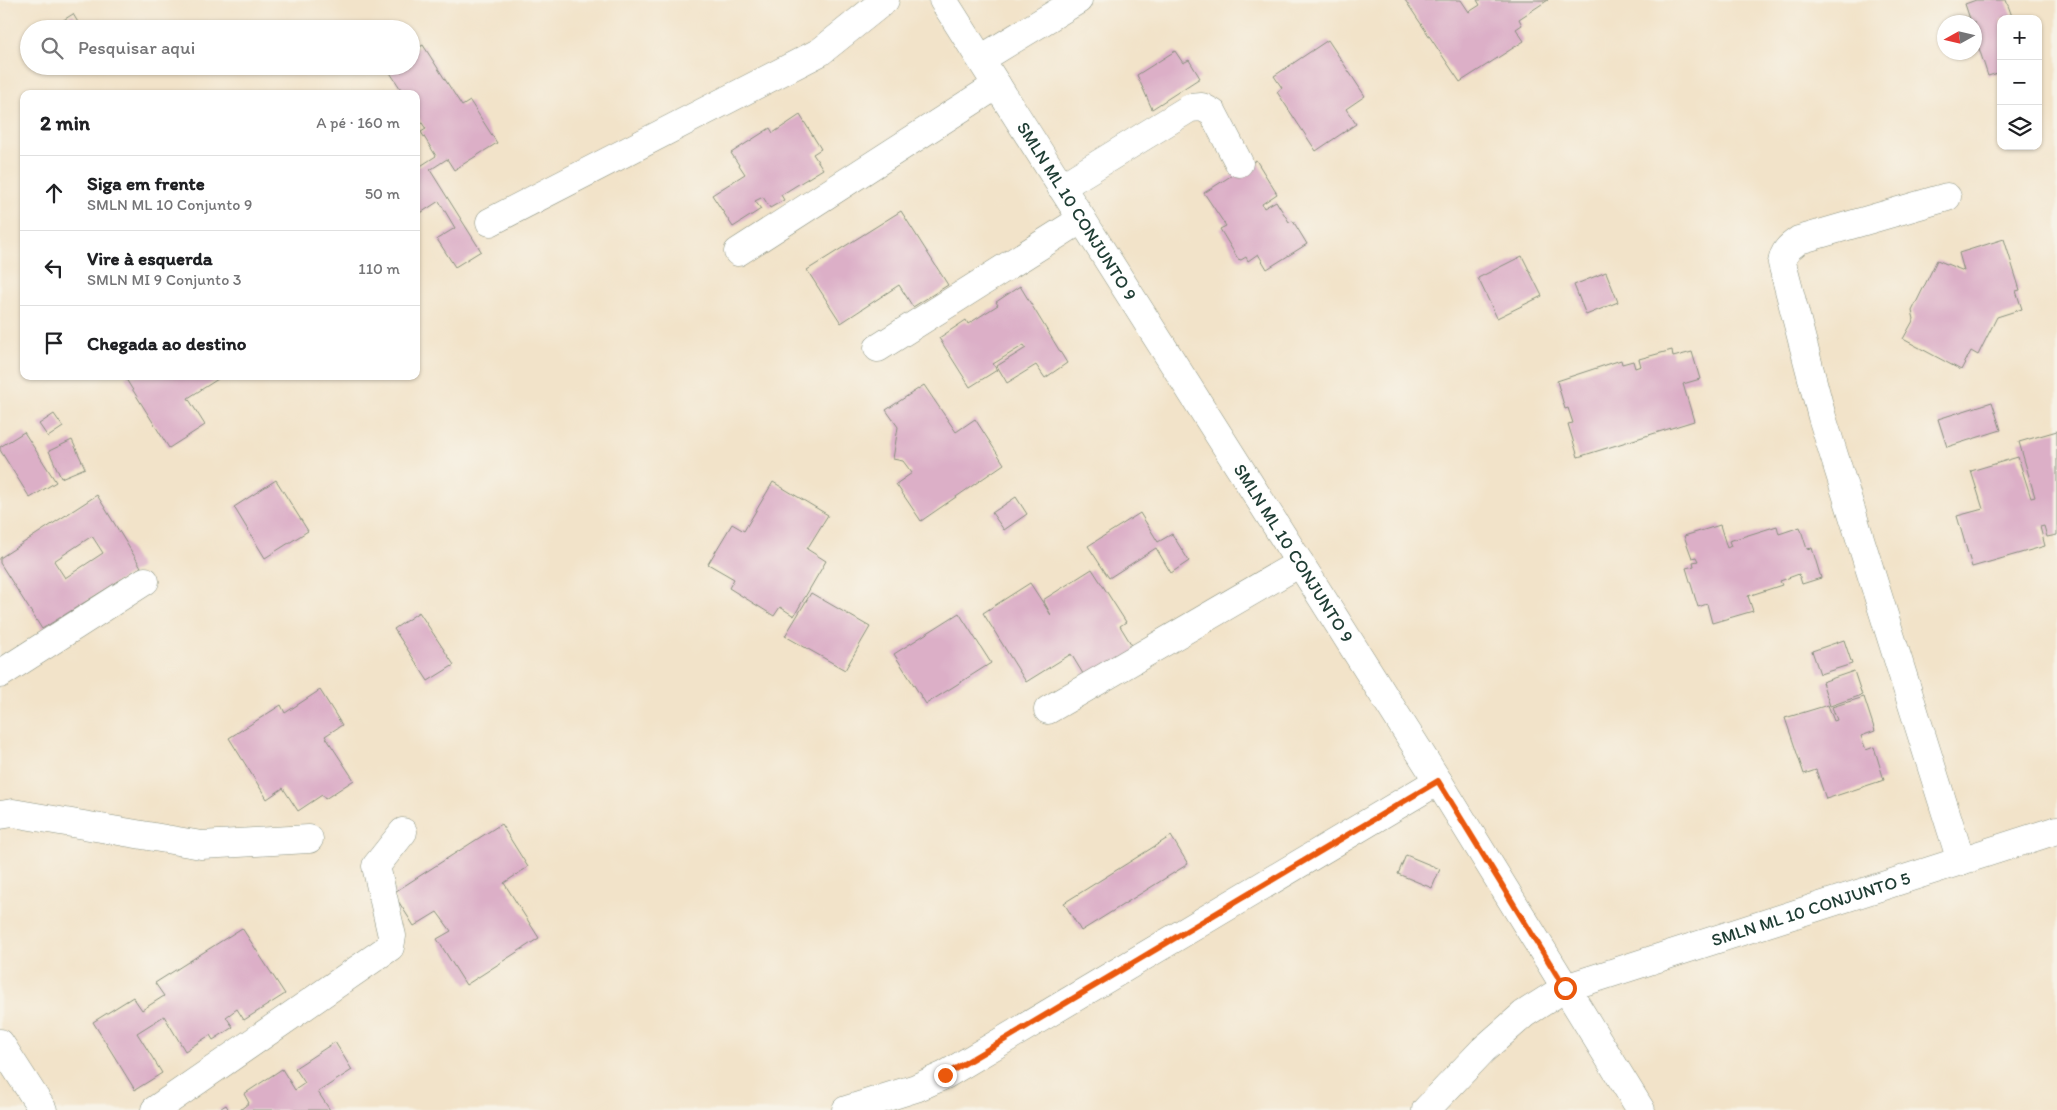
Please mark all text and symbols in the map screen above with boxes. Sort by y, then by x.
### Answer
north arrow [1937,15,1982,60]
map controls [1997,15,2042,150]
button: + [1997,15,2042,60]
search box [20,20,420,75]
icon: search [38,34,66,62]
text: Pesquisar aqui [78,36,195,59]
button: − [1997,60,2042,105]
button: layers [1997,105,2042,150]
text: 2 min [40,110,90,135]
text: A pé · 160 m [316,113,400,132]
street label: SMLN ML 10 CONJUNTO 9 [1012,118,1142,305]
text: Siga em frente [87,172,205,195]
icon: ahead [40,179,68,207]
text: 50 m [365,184,400,203]
text: SMLN ML 10 Conjunto 9 [87,195,252,214]
text: Vire à esquerda [87,247,213,270]
icon: left [40,254,68,282]
text: 110 m [358,259,400,278]
text: SMLN MI 9 Conjunto 3 [87,270,242,289]
icon: arrive [40,329,68,357]
text: Chegada ao destino [87,332,246,355]
street label: SMLN ML 10 CONJUNTO 9 [1229,460,1358,647]
street label: SMLN ML 10 CONJUNTO 5 [1709,867,1913,951]
route start [1554,977,1577,1000]
route end [934,1064,957,1087]

